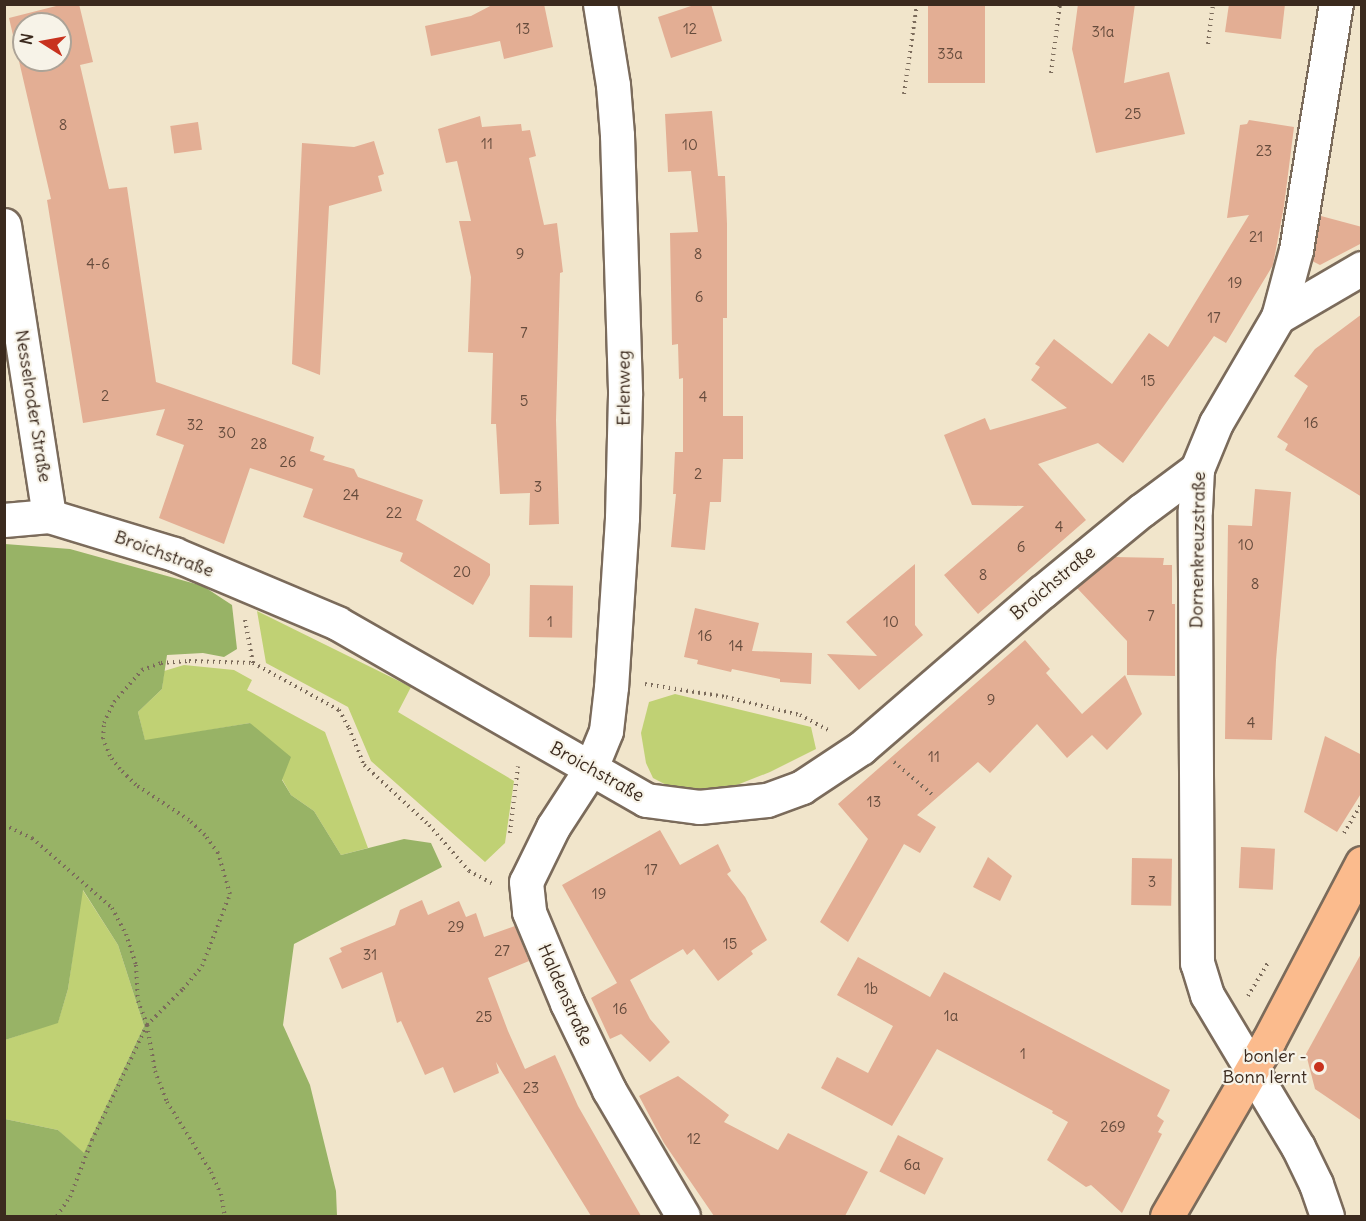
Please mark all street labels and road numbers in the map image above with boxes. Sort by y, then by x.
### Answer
street label: Nesselroder Straße [10,328,56,484]
street label: Erlenweg [613,350,635,426]
street label: Dornenkreuzstraße [1186,471,1210,629]
street label: Broichstraße [112,526,216,582]
street label: Broichstraße [1006,541,1100,625]
street label: Broichstraße [546,737,648,807]
street label: Haldenstraße [533,941,597,1049]

